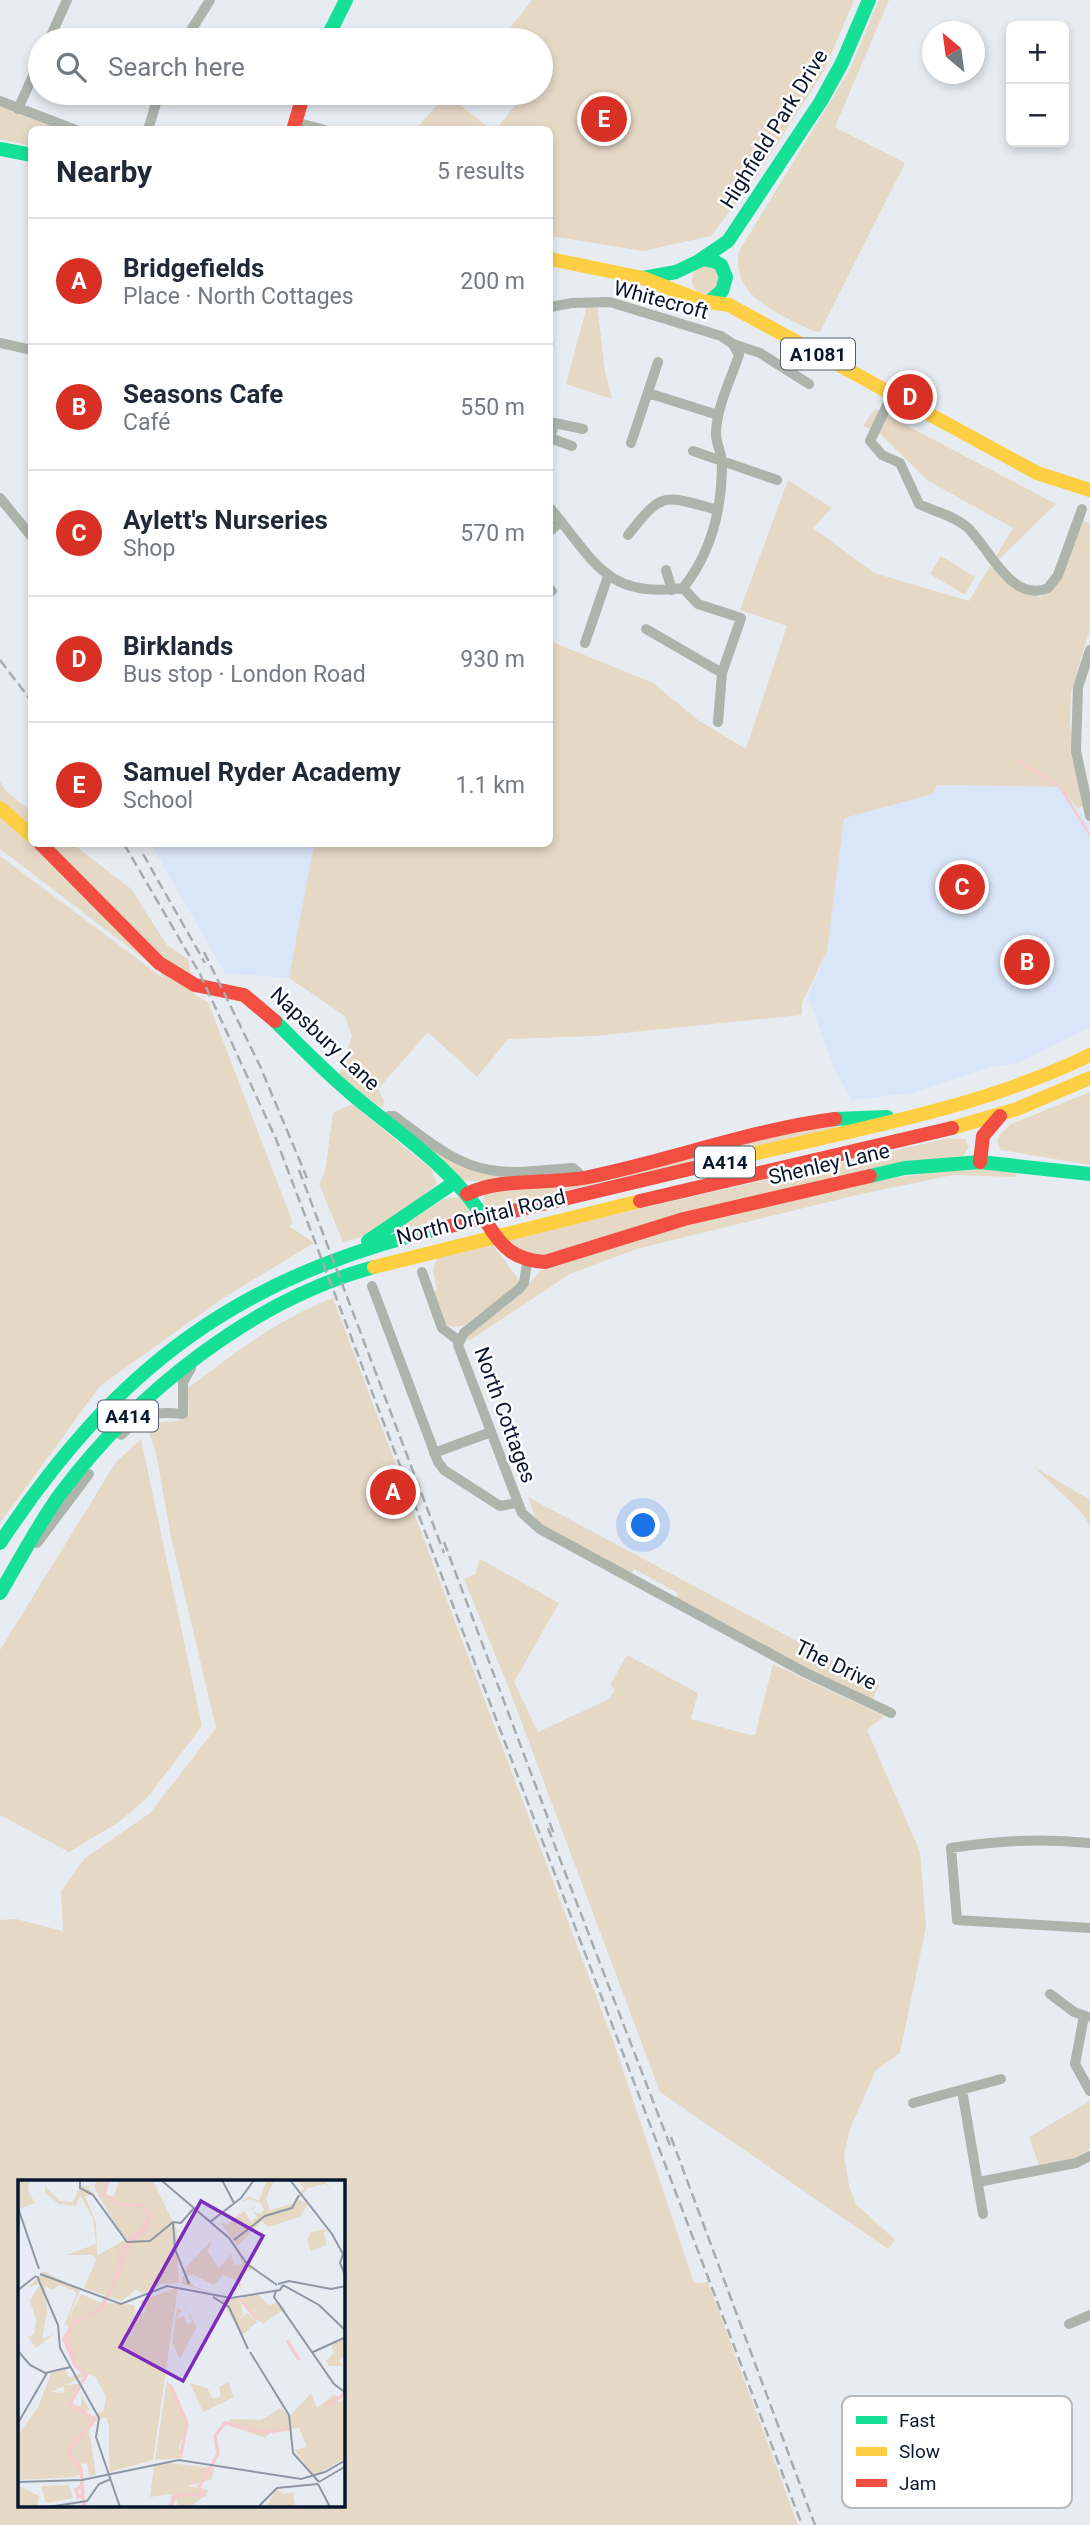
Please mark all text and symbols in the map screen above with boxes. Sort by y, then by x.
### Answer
north arrow [922,21,985,84]
map controls [1006,21,1069,147]
button: + [1006,21,1069,84]
search box [28,28,553,105]
street label: Highfield Park Drive [715,45,833,213]
icon: search [52,48,90,86]
text: Search here [108,52,245,82]
button: − [1006,84,1069,147]
pin: E [581,93,627,145]
text: Nearby [56,154,152,189]
text: 5 results [437,158,525,185]
text: Bridgefields [123,253,264,283]
text: A [71,268,87,295]
text: 200 m [460,268,525,295]
street label: Whitecroft [611,276,711,324]
text: Place · North Cottages [123,283,354,310]
road number: A1081 [781,338,855,370]
pin: D [887,371,933,423]
text: Seasons Cafe [123,379,283,409]
text: B [72,394,86,421]
text: 550 m [460,394,525,421]
text: Café [123,409,170,436]
text: Aylett's Nurseries [123,505,328,535]
text: C [71,520,87,547]
text: 570 m [460,520,525,547]
text: Shop [123,535,175,562]
text: Birklands [123,631,233,661]
text: D [72,646,86,673]
text: 930 m [460,646,525,673]
text: Bus stop · London Road [123,661,366,688]
text: Samuel Ryder Academy [123,757,401,787]
text: E [73,772,85,799]
text: 1.1 km [456,772,525,799]
text: School [123,787,193,814]
pin: C [939,861,985,913]
pin: B [1004,936,1050,988]
street label: Napsbury Lane [266,982,384,1096]
street label: Shenley Lane [766,1138,892,1190]
road number: A414 [695,1146,755,1178]
street label: North Orbital Road [394,1184,568,1250]
street label: North Cottages [469,1344,541,1486]
road number: A414 [98,1400,158,1432]
pin: A [370,1466,416,1518]
your location [626,1508,660,1542]
street label: The Drive [791,1635,881,1695]
inset map [18,2180,345,2508]
legend [842,2396,1072,2508]
text: Fast [899,2409,936,2432]
text: Slow [899,2440,940,2463]
text: Jam [899,2472,936,2495]

